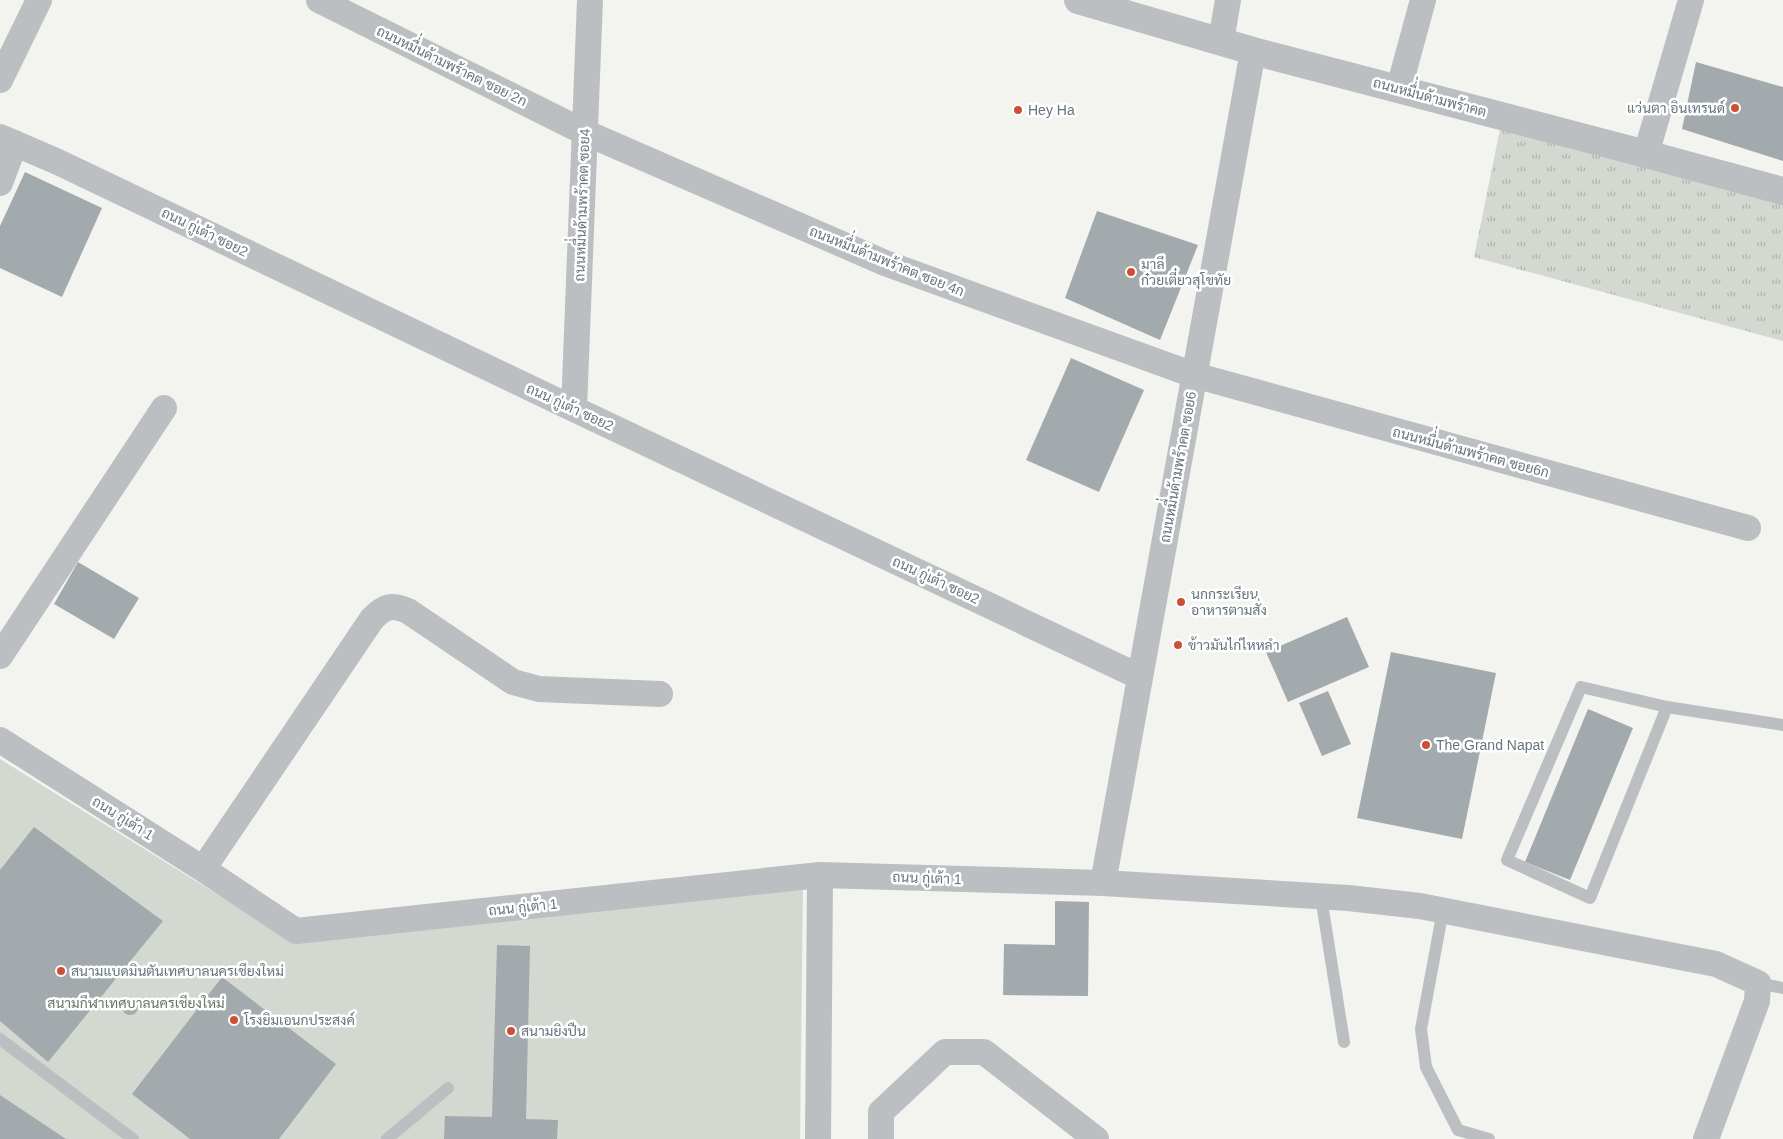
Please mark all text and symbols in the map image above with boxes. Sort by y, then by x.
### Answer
street label: ถนนหมื่่นด้ามพร้าคต ซอย 2ก [374,16,533,109]
street label: ถนนหมื่่นด้ามพร้าคต [1372,67,1490,120]
place label: แว่นตา อินเทรนด์ [1627,99,1725,116]
place label: Hey Ha [1028,102,1075,118]
marker: แว่นตา อินเทรนด์ [1729,102,1741,114]
marker: Hey Ha [1012,104,1024,116]
street label: ถนนหมื่่นด้ามพร้าคต ซอย4 [564,128,593,282]
street label: ถนน กู่เต้า ซอย2 [158,203,251,262]
street label: ถนนหมื่่นด้ามพร้าคต ซอย 4ก [807,215,969,299]
place label: มาลี ก๋วยเตี๋ยวสุโขทัย [1141,255,1231,290]
marker: มาลี ก๋วยเตี๋ยวสุโขทัย [1125,266,1137,278]
street label: ถนน กู่เต้า ซอย2 [523,379,617,436]
street label: ถนนหมื่่นด้ามพร้าคต ซอย6 [1149,389,1199,544]
street label: ถนนหมื่่นด้ามพร้าคต ซอย6ก [1391,416,1553,481]
street label: ถนน กู่เต้า ซอย2 [889,552,983,609]
place label: นกกระเรียน อาหารตามสั่ง [1191,585,1267,618]
marker: นกกระเรียน อาหารตามสั่ง [1175,596,1187,608]
place label: ข้าวมันไก่ไหหลำ [1188,636,1280,653]
marker: ข้าวมันไก่ไหหลำ [1172,639,1184,651]
place label: The Grand Napat [1436,737,1544,753]
marker: The Grand Napat [1420,739,1432,751]
street label: ถนน กู่เต้า 1 [88,792,157,845]
street label: ถนน กู่เต้า 1 [892,868,962,889]
street label: ถนน กู่เต้า 1 [488,894,559,921]
place label: สนามแบดมินตันเทศบาลนครเชียงใหม่ [71,962,284,979]
marker: สนามแบดมินตันเทศบาลนครเชียงใหม่ [55,965,67,977]
park label: สนามกีฬาเทศบาลนครเชียงใหม่ [47,994,225,1011]
place label: โรงยิมเอนกประสงค์ [243,1011,355,1028]
marker: โรงยิมเอนกประสงค์ [228,1014,240,1026]
place label: สนามยิงปืน [521,1022,586,1039]
marker: สนามยิงปืน [505,1025,517,1037]

